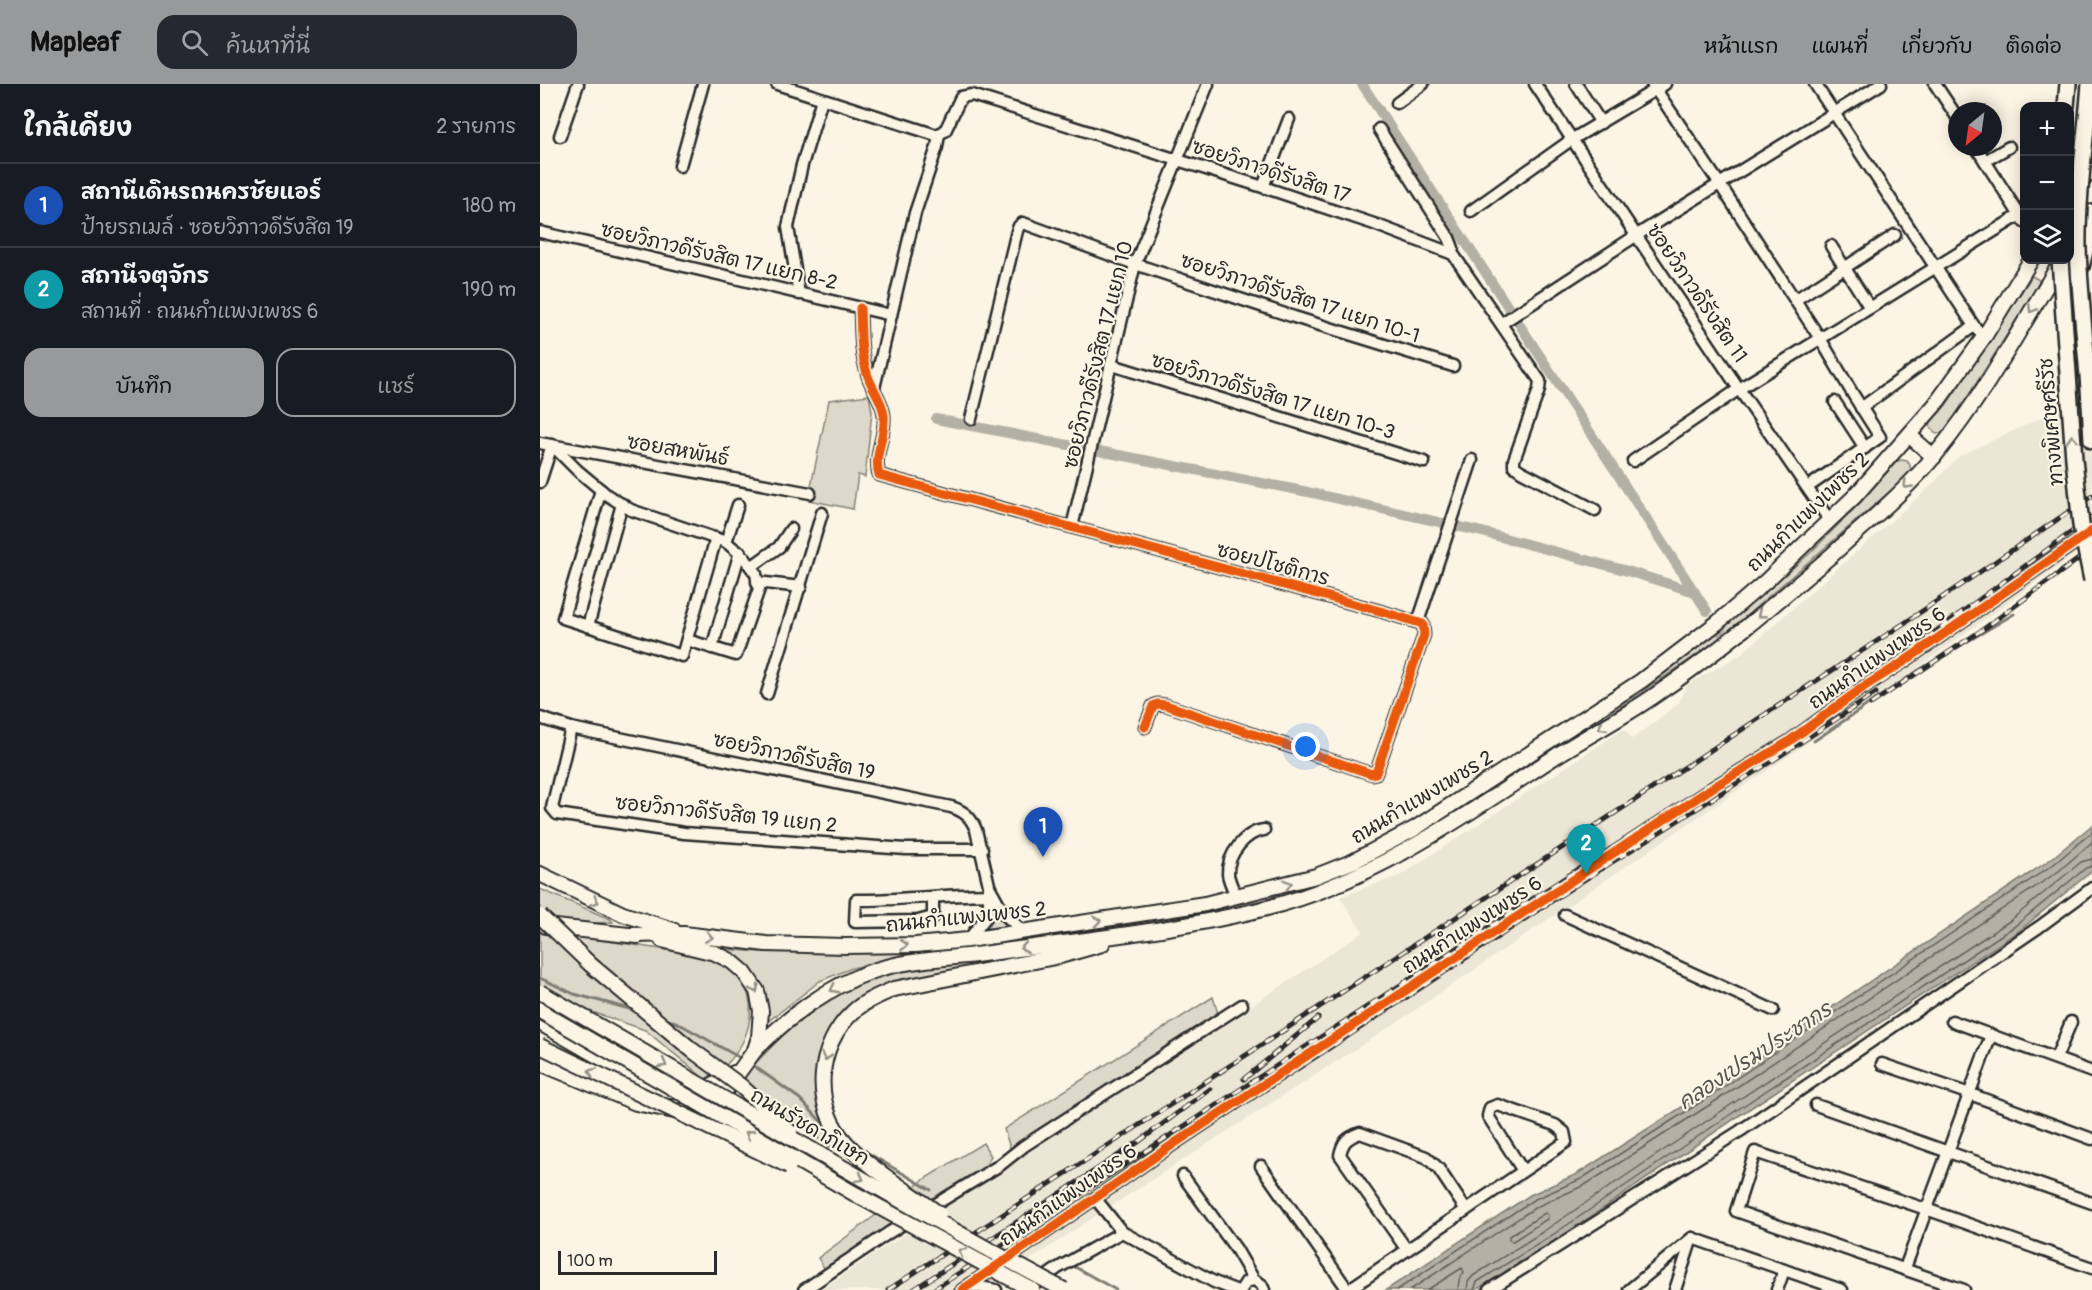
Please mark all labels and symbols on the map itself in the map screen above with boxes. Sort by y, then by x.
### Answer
north arrow [1948,102,2002,156]
street label: ซอยวิภาวดีรังสิต 17 [1189,134,1354,209]
street label: ซอยวิภาวดีรังสิต 17 แยก 8-2 [598,217,840,295]
street label: ซอยวิภาวดีรังสิต 11 [1641,219,1753,367]
street label: ซอยวิภาวดีรังสิต 17 แยก 10 [1058,238,1138,472]
street label: ซอยวิภาวดีรังสิต 17 แยก 10-1 [1177,247,1423,349]
one-way arrow [2027,303,2039,313]
street label: ซอยวิภาวดีรังสิต 17 แยก 10-3 [1148,347,1398,445]
street label: ทางพิเศษศรีรัช [2033,356,2069,487]
street label: ซอยสหพันธ์ [625,428,731,471]
one-way arrow [2066,435,2079,444]
street label: ถนนกำแพงเพชร 2 [1741,446,1875,577]
one-way arrow [1903,477,1914,488]
street label: ซอยปโชติการ [1214,536,1332,591]
street label: ถนนกำแพงเพชร 6 [1803,601,1950,715]
one-way arrow [1757,607,1768,618]
one-way arrow [1598,720,1609,732]
street label: ซอยวิภาวดีรังสิต 19 [711,727,877,785]
your location [1291,732,1320,761]
street label: ถนนกำแพงเพชร 2 [1346,744,1498,849]
street label: ซอยวิภาวดีรังสิต 19 แยก 2 [614,790,838,838]
pin: 1 [1024,808,1062,857]
pin: 2 [1566,824,1606,874]
street label: ถนนกำแพงเพชร 6 [1397,870,1547,980]
one-way arrow [1282,879,1293,891]
one-way arrow [589,894,600,906]
street label: ถนนกำแพงเพชร 2 [884,895,1048,938]
one-way arrow [1092,916,1102,928]
one-way arrow [704,931,714,943]
one-way arrow [899,939,908,952]
one-way arrow [1019,942,1028,954]
one-way arrow [830,981,841,993]
one-way arrow [747,983,759,994]
water label: คลองเปรมประชากร [1673,995,1839,1116]
one-way arrow [821,1051,833,1062]
one-way arrow [657,1057,667,1068]
one-way arrow [588,1067,599,1079]
street label: ถนนรัชดาภิเษก [746,1083,874,1171]
one-way arrow [745,1130,755,1141]
street label: ถนนกำแพงเพชร 6 [994,1138,1141,1252]
one-way arrow [854,1171,864,1182]
scale bar [558,1248,717,1276]
one-way arrow [957,1248,968,1259]

